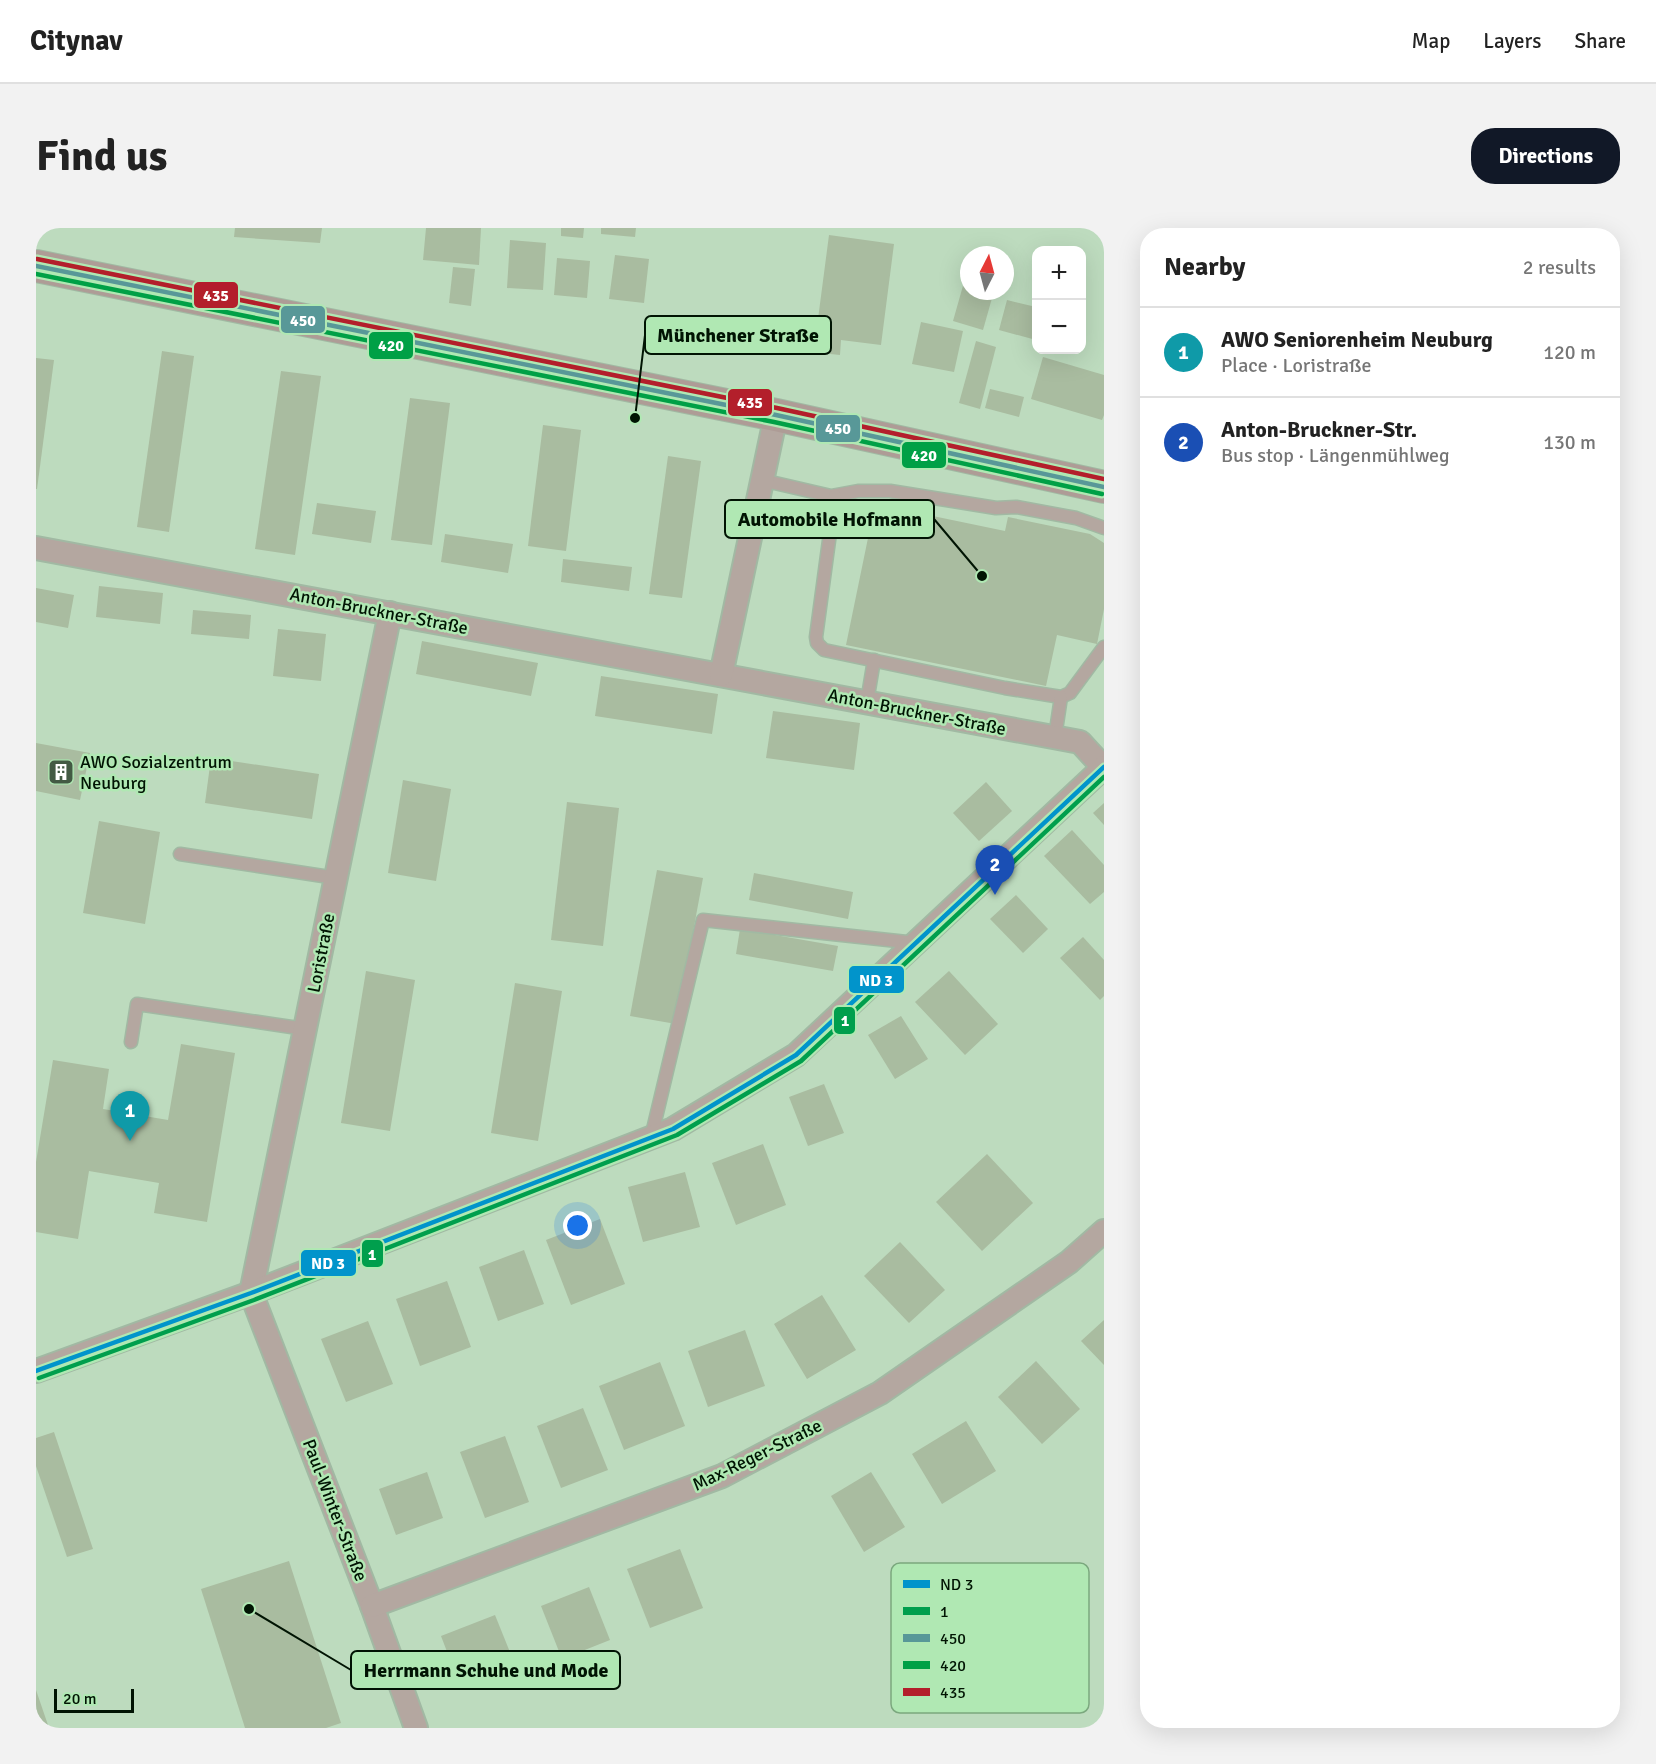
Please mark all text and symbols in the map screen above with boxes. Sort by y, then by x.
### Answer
text: Citynav [30,24,123,58]
text: Map [1412,28,1450,54]
text: Layers [1483,28,1541,54]
text: Share [1574,28,1626,54]
button: Directions [1471,128,1620,184]
text: Find us [36,131,167,182]
north arrow [960,246,1014,300]
map controls [1032,246,1086,354]
button: + [1032,246,1086,300]
text: Nearby [1164,251,1245,283]
text: 2 results [1523,255,1596,280]
line badge: 435 [193,281,239,309]
text: 435 [203,286,229,306]
button: − [1032,300,1086,354]
line badge: 450 [280,305,326,334]
text: 450 [290,311,316,331]
callout: Münchener Straße [645,316,831,354]
text: Münchener Straße [657,323,819,348]
text: AWO Seniorenheim Neuburg [1221,326,1493,353]
line badge: 420 [368,331,414,360]
text: 420 [378,336,404,356]
text: 1 [1178,340,1189,365]
text: 120 m [1543,340,1596,365]
text: Place · Loristraße [1221,353,1372,378]
line badge: 435 [727,388,773,417]
text: 435 [737,393,763,413]
line badge: 450 [815,414,861,443]
text: Anton-Bruckner-Str. [1221,416,1417,443]
text: 450 [825,419,851,439]
text: 2 [1178,430,1189,455]
text: 130 m [1543,430,1596,455]
line badge: 420 [901,441,947,469]
text: Bus stop · Längenmühlweg [1221,443,1450,468]
text: 420 [911,446,937,466]
callout: Automobile Hofmann [725,500,934,538]
text: Automobile Hofmann [738,507,922,532]
street label: Anton-Bruckner-Straße [288,583,470,639]
street label: Anton-Bruckner-Straße [826,684,1008,740]
place label: AWO Sozialzentrum Neuburg [80,751,232,794]
building icon: AWO Sozialzentrum Neuburg [46,757,76,787]
pin: 2 [976,846,1014,895]
street label: Loristraße [303,912,339,994]
line badge: ND 3 [848,965,905,994]
text: ND 3 [859,971,893,991]
line badge: 1 [833,1006,856,1035]
text: 1 [841,1011,850,1031]
pin: 1 [110,1092,149,1141]
your location [563,1211,592,1240]
line badge: 1 [361,1239,384,1268]
text: 1 [368,1245,377,1265]
line badge: ND 3 [300,1249,357,1277]
text: ND 3 [311,1254,345,1274]
street label: Max-Reger-Straße [689,1414,825,1496]
street label: Paul-Winter-Straße [298,1436,372,1584]
legend [891,1563,1089,1713]
text: ND 3 [940,1575,973,1595]
text: 1 [940,1602,949,1622]
text: 450 [940,1629,966,1649]
callout: Herrmann Schuhe und Mode [351,1651,620,1689]
text: 420 [940,1656,966,1676]
text: Herrmann Schuhe und Mode [364,1658,608,1683]
text: 435 [940,1683,966,1703]
scale bar [54,1686,134,1714]
text: 20 m [63,1689,97,1709]

